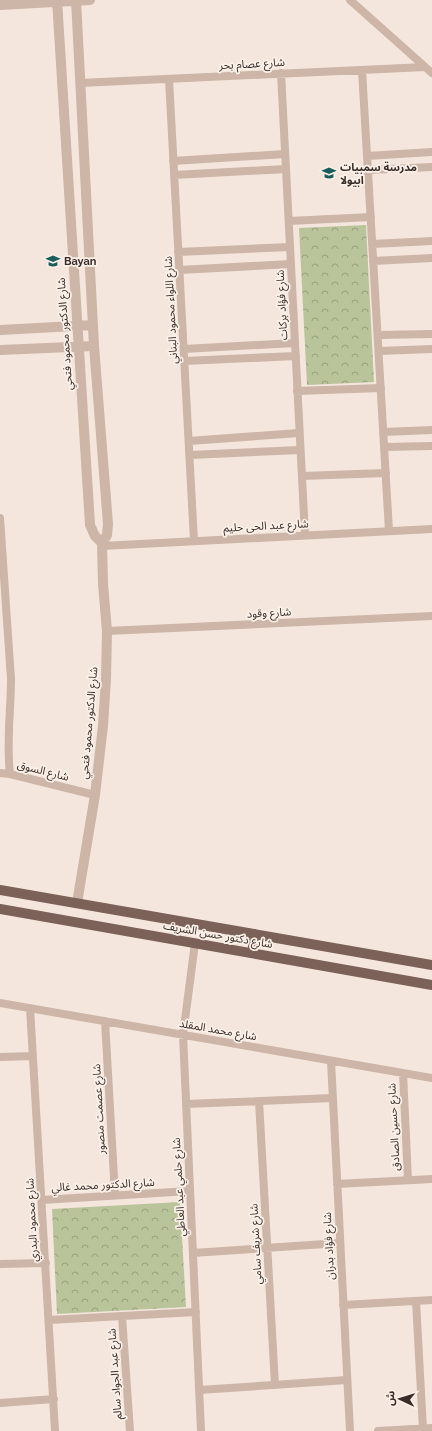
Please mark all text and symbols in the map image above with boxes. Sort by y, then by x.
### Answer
street label: شارع عصام بحر [218,56,286,73]
place label: مدرسة سمبيات ابيولا [340,161,417,187]
school or university icon: مدرسة سمبيات ابيولا [321,165,337,181]
school or university icon: Bayan [45,253,61,269]
place label: Bayan [64,255,97,268]
street label: شارع اللواء محمود البناني [162,255,183,364]
street label: شارع فؤاد بركات [274,269,291,341]
street label: شارع الدكتور محمود فتحي [55,277,78,391]
street label: شارع عبد الحى حليم [223,517,310,537]
street label: شارع وقود [246,605,292,622]
street label: شارع الدكتور محمود فتحي [78,666,103,780]
street label: شارع السوق [16,758,71,785]
street label: شارع دكتور حسن الشريف [162,919,274,952]
street label: شارع محمد المقلد [178,1017,258,1044]
street label: شارع عصمت منصور [90,1063,109,1156]
street label: شارع حسين الصادق [385,1082,404,1171]
street label: شارع حلمي عبد العاطي [170,1137,191,1237]
street label: شارع الدكتور محمد غالي [51,1176,156,1197]
street label: شارع محمود البدري [23,1177,43,1262]
street label: شارع شريف سامي [247,1203,267,1285]
street label: شارع فؤاد بدران [321,1211,338,1280]
street label: شارع عبد الجواد سالم [105,1327,127,1420]
north arrow [380,1379,420,1419]
text: ش [384,1390,398,1406]

